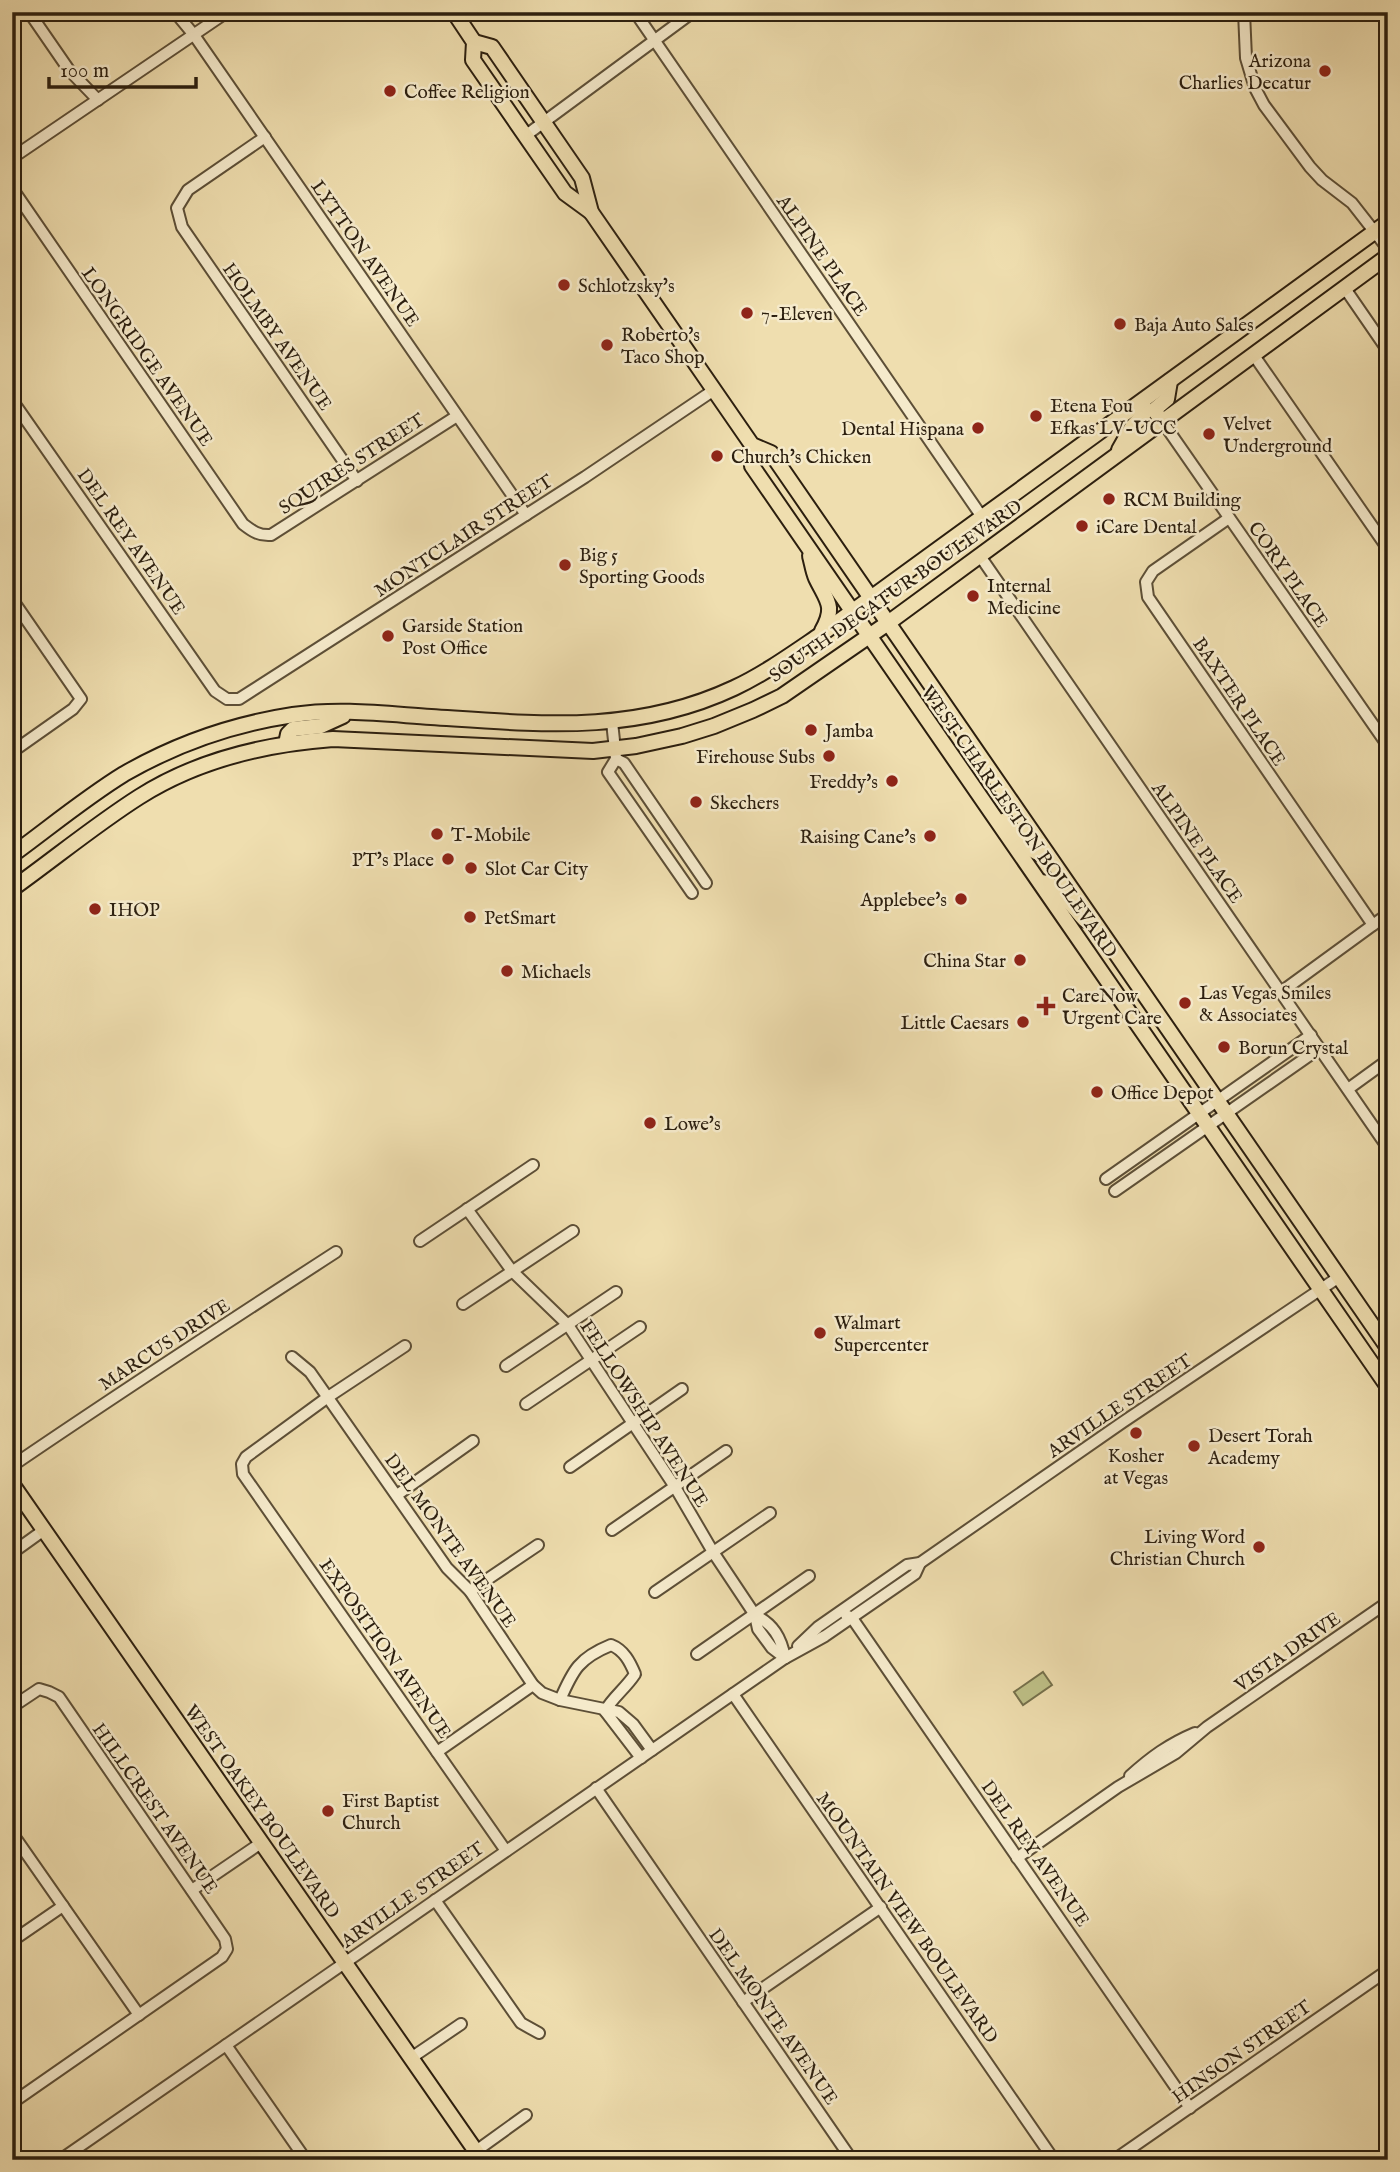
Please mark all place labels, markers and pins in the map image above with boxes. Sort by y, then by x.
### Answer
place label: Arizona Charlies Decatur [1179,50,1312,96]
marker: Arizona Charlies Decatur [1317,63,1333,79]
place label: Coffee Religion [404,81,530,105]
marker: Coffee Religion [382,83,398,99]
place label: Schlotzsky's [578,275,675,299]
marker: Schlotzsky's [556,277,572,293]
place label: 7-Eleven [761,303,833,327]
marker: 7-Eleven [739,305,755,321]
place label: Baja Auto Sales [1134,314,1254,338]
marker: Baja Auto Sales [1112,316,1128,332]
place label: Roberto's Taco Shop [621,324,704,370]
marker: Roberto's Taco Shop [599,337,615,353]
place label: Etena Fou Efkas LV-UCC [1050,395,1177,441]
marker: Etena Fou Efkas LV-UCC [1028,408,1044,424]
place label: Velvet Underground [1222,413,1333,459]
place label: Dental Hispana [841,418,965,442]
marker: Dental Hispana [970,420,986,436]
marker: Velvet Underground [1201,426,1217,442]
place label: Church's Chicken [731,446,871,470]
marker: Church's Chicken [709,448,725,464]
place label: RCM Building [1123,489,1242,513]
marker: RCM Building [1101,491,1117,507]
place label: iCare Dental [1096,516,1197,540]
marker: iCare Dental [1074,518,1090,534]
place label: Big 5 Sporting Goods [579,544,705,590]
marker: Big 5 Sporting Goods [557,557,573,573]
place label: Internal Medicine [987,575,1061,621]
marker: Internal Medicine [965,588,981,604]
place label: Garside Station Post Office [402,615,523,661]
marker: Garside Station Post Office [380,628,396,644]
place label: Jamba [823,720,874,744]
marker: Jamba [803,722,819,738]
place label: Firehouse Subs [696,746,815,770]
marker: Firehouse Subs [821,748,837,764]
place label: Freddy's [809,771,878,795]
marker: Freddy's [884,773,900,789]
place label: Skechers [710,792,779,816]
marker: Skechers [688,794,704,810]
place label: T-Mobile [451,824,531,848]
marker: T-Mobile [429,826,445,842]
place label: Raising Cane's [800,826,916,850]
marker: Raising Cane's [922,828,938,844]
place label: PT's Place [352,849,434,873]
marker: PT's Place [440,851,456,867]
place label: Slot Car City [485,858,589,882]
marker: Slot Car City [463,860,479,876]
place label: Applebee's [859,889,947,913]
marker: Applebee's [953,891,969,907]
place label: IHOP [109,899,160,923]
marker: IHOP [87,901,103,917]
place label: PetSmart [484,907,557,931]
marker: PetSmart [462,909,478,925]
place label: China Star [923,950,1006,974]
marker: China Star [1012,952,1028,968]
place label: Michaels [521,961,591,985]
marker: Michaels [499,963,515,979]
place label: Las Vegas Smiles & Associates [1199,982,1331,1028]
place label: CareNow Urgent Care [1062,985,1162,1031]
marker: Las Vegas Smiles & Associates [1177,995,1193,1011]
marker: CareNow Urgent Care [1036,996,1056,1016]
place label: Little Caesars [900,1012,1009,1036]
marker: Little Caesars [1015,1014,1031,1030]
place label: Borun Crystal [1238,1037,1349,1061]
marker: Borun Crystal [1216,1039,1232,1055]
place label: Office Depot [1111,1082,1214,1106]
marker: Office Depot [1089,1084,1105,1100]
place label: Lowe's [664,1113,721,1137]
marker: Lowe's [642,1115,658,1131]
place label: Walmart Supercenter [834,1312,929,1358]
marker: Walmart Supercenter [812,1325,828,1341]
marker: Kosher at Vegas [1128,1425,1144,1441]
place label: Desert Torah Academy [1207,1425,1313,1471]
marker: Desert Torah Academy [1186,1438,1202,1454]
place label: Kosher at Vegas [1104,1445,1168,1491]
place label: Living Word Christian Church [1110,1526,1246,1572]
marker: Living Word Christian Church [1251,1539,1267,1555]
place label: First Baptist Church [342,1790,440,1836]
marker: First Baptist Church [320,1803,336,1819]

